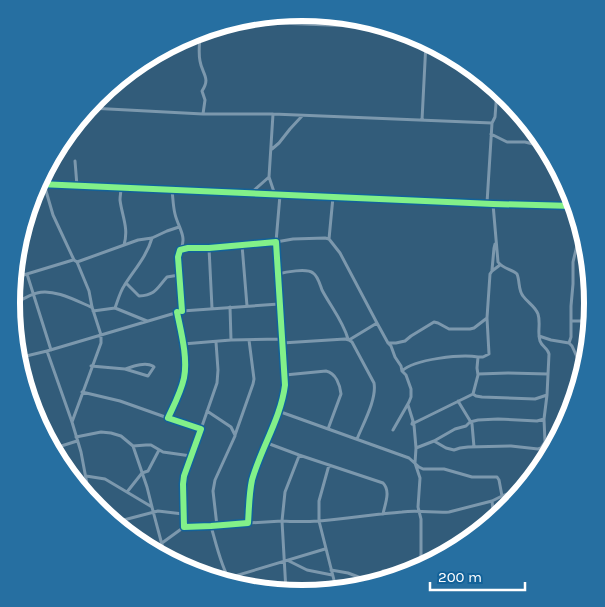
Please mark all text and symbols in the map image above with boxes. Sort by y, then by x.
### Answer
scale bar [430,560,525,592]
text: 200 m [438,568,482,586]

